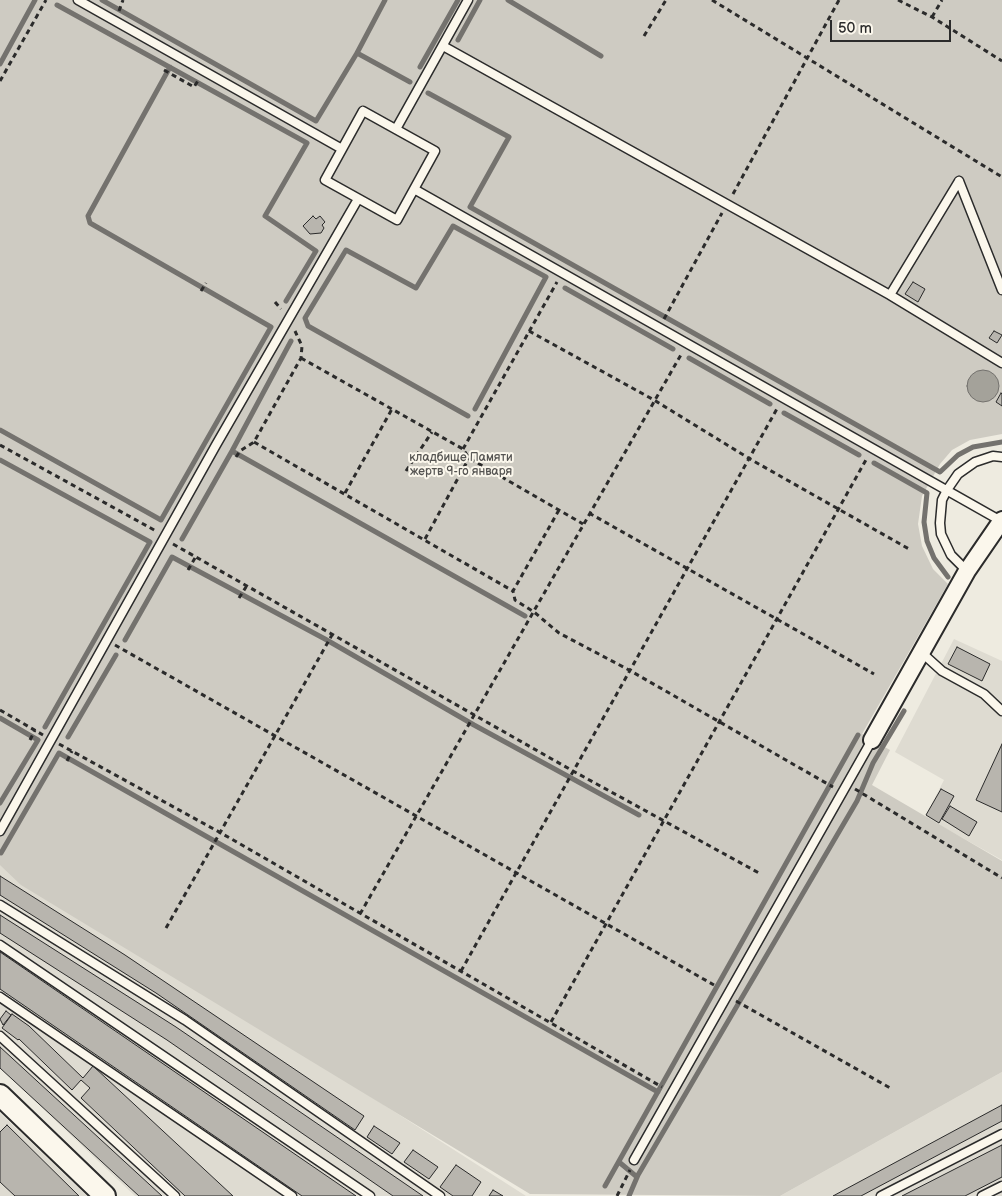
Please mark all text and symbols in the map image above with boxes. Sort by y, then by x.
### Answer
scale bar [832,10,953,42]
text: 50 m [838,19,872,38]
park label: кладбище Памяти жертв 9-го января [409,451,513,479]

